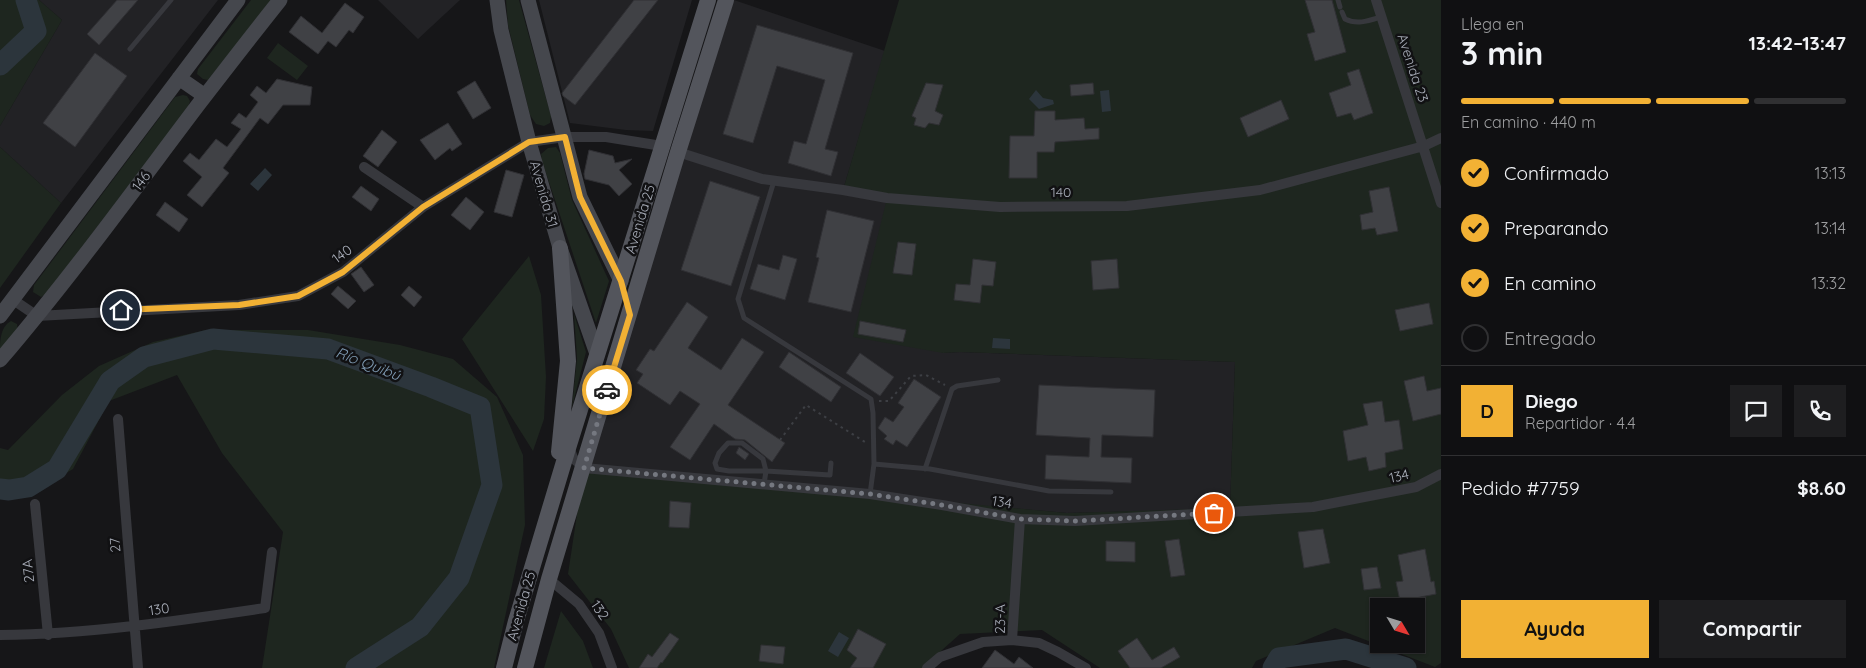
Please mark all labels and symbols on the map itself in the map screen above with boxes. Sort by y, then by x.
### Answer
street label: Avenida 23 [1393,32,1433,104]
street label: Avenida 31 [526,159,562,229]
street label: 146 [128,167,154,194]
street label: Avenida 25 [621,182,659,256]
street label: 140 [1051,183,1071,201]
street label: 140 [328,241,356,267]
pin [100,289,142,331]
water label: Río Quibú [333,343,404,385]
courier [582,365,632,415]
street label: 134 [1387,465,1411,487]
street label: 134 [991,491,1013,513]
pin [1193,492,1235,534]
street label: 27 [105,537,125,553]
street label: 27A [18,558,38,584]
street label: Avenida 25 [503,569,539,643]
street label: 132 [587,597,613,624]
north arrow [1370,598,1425,652]
street label: 130 [147,599,171,619]
street label: 23-A [991,604,1009,634]

